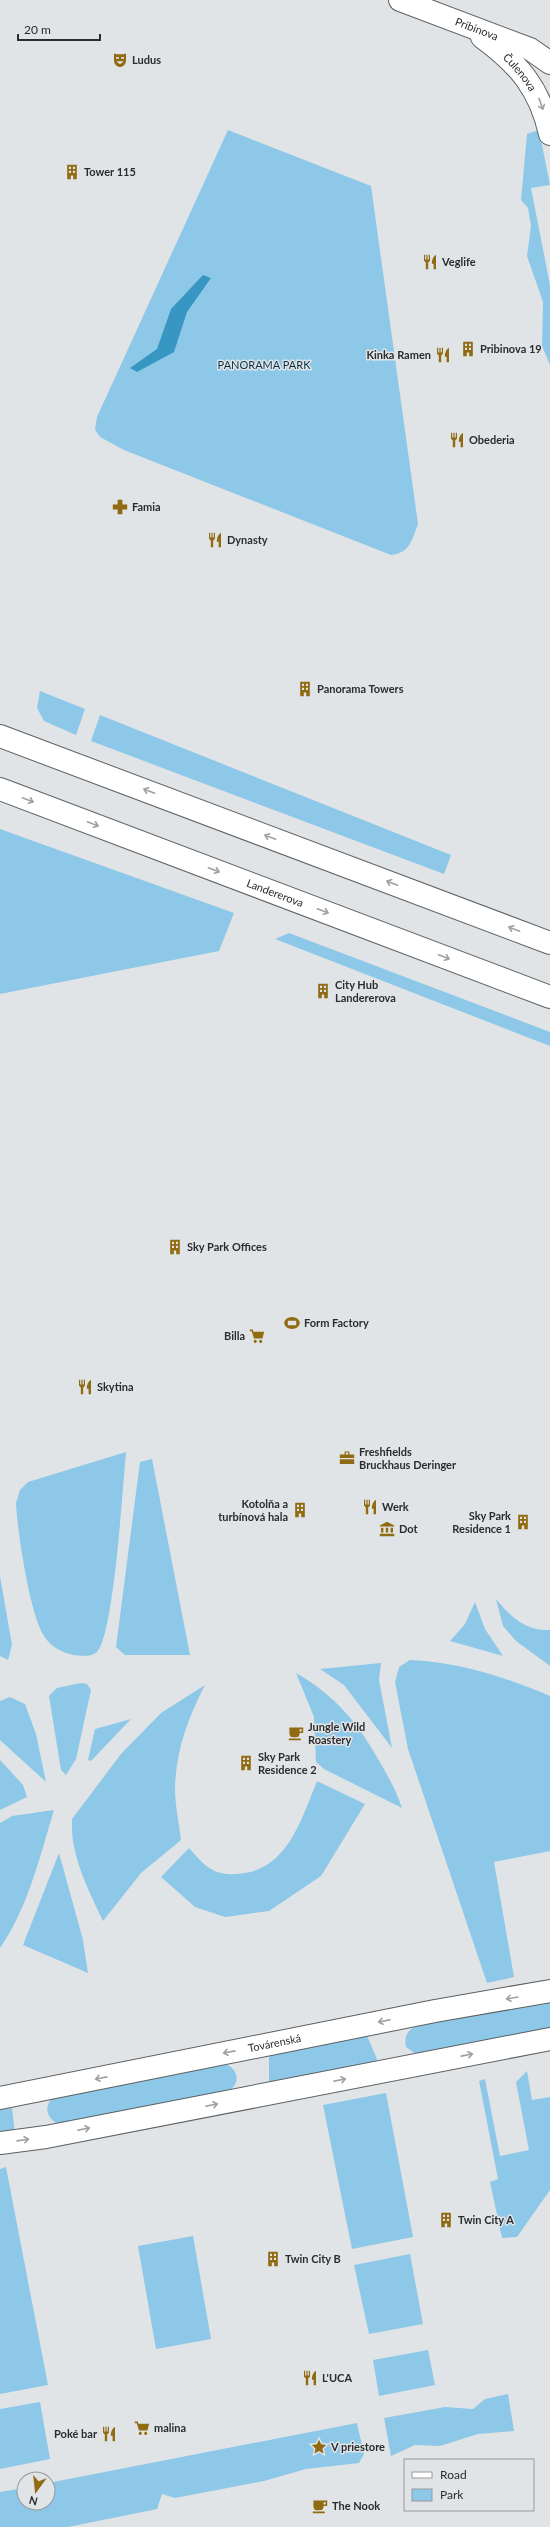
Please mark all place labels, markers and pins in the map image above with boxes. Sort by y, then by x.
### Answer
theatre icon: Ludus [111,51,129,69]
place label: Ludus [132,53,161,66]
building icon: Tower 115 [63,163,81,181]
place label: Tower 115 [84,165,136,178]
restaurant icon: Veglife [421,253,439,271]
place label: Veglife [441,255,476,268]
building icon: Pribinova 19 [459,340,477,358]
place label: Pribinova 19 [480,342,542,355]
restaurant icon: Kinka Ramen [434,346,452,364]
place label: Kinka Ramen [366,348,431,361]
restaurant icon: Obederia [448,431,466,449]
place label: Obederia [469,433,515,446]
pharmacy icon: Famia [111,498,129,516]
place label: Famia [132,500,161,513]
restaurant icon: Dynasty [206,531,224,549]
place label: Dynasty [227,533,268,546]
building icon: Panorama Towers [296,680,314,698]
place label: Panorama Towers [317,682,404,695]
place label: City Hub Landererova [335,978,396,1004]
building icon: City Hub Landererova [314,982,332,1000]
building icon: Sky Park Offices [166,1238,184,1256]
place label: Sky Park Offices [187,1240,267,1253]
sports icon: Form Factory [283,1314,301,1332]
place label: Form Factory [304,1316,369,1329]
supermarket icon: Billa [248,1327,266,1345]
place label: Billa [224,1329,245,1342]
restaurant icon: Skytina [76,1378,94,1396]
place label: Skytina [97,1380,134,1393]
place label: Freshfields Bruckhaus Deringer [359,1445,457,1471]
office icon: Freshfields Bruckhaus Deringer [338,1449,356,1467]
place label: Kotolňa a turbínová hala [218,1497,288,1523]
restaurant icon: Werk [361,1498,379,1516]
place label: Werk [382,1500,409,1513]
building icon: Kotolňa a turbínová hala [291,1501,309,1519]
place label: Sky Park Residence 1 [452,1509,511,1535]
building icon: Sky Park Residence 1 [514,1513,532,1531]
museum icon: Dot [378,1520,396,1538]
place label: Dot [399,1522,419,1535]
place label: Jungle Wild Roastery [308,1720,365,1746]
cafe icon: Jungle Wild Roastery [287,1724,305,1742]
place label: Sky Park Residence 2 [258,1750,317,1776]
building icon: Sky Park Residence 2 [237,1754,255,1772]
building icon: Twin City A [437,2211,455,2229]
place label: Twin City A [458,2213,514,2226]
building icon: Twin City B [264,2250,282,2268]
place label: Twin City B [285,2252,341,2265]
restaurant icon: L'UCA [301,2369,319,2387]
place label: L'UCA [322,2371,352,2384]
supermarket icon: malina [133,2419,151,2437]
place label: malina [154,2421,186,2434]
restaurant icon: Poké bar [100,2425,118,2443]
place label: Poké bar [54,2427,98,2440]
place icon: V priestore [310,2438,328,2456]
place label: V priestore [330,2440,385,2453]
cafe icon: The Nook [311,2497,329,2515]
place label: The Nook [332,2499,380,2512]

